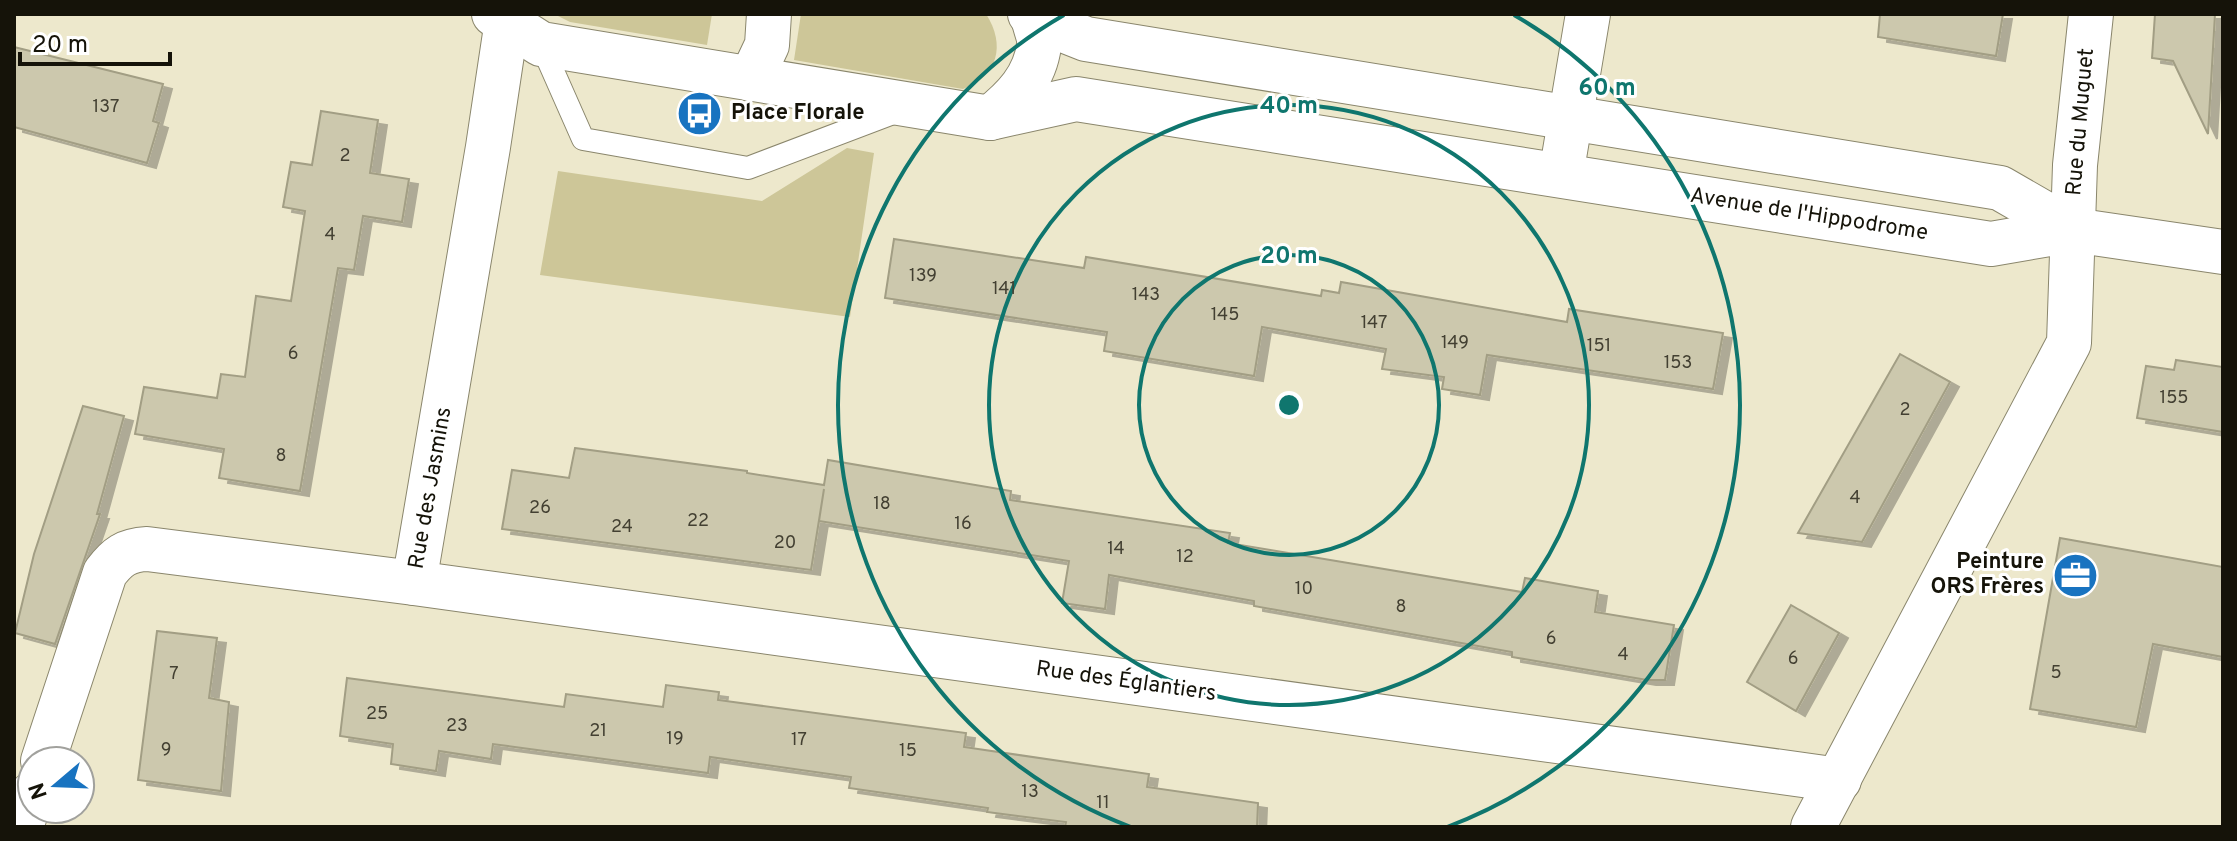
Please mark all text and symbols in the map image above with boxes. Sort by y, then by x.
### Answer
scale bar [20,16,170,66]
text: 20 m [32,31,88,61]
street label: Rue du Muguet [2061,47,2101,197]
text: 60 m [1578,74,1636,104]
bus stop icon: Place Florale [676,89,724,137]
text: 40 m [1260,92,1318,122]
house number: 137 [93,96,119,119]
place label: Place Florale [731,100,865,127]
house number: 2 [339,145,351,168]
street label: Avenue de l'Hippodrome [1688,183,1930,247]
house number: 4 [324,224,336,247]
text: 20 m [1260,242,1318,272]
house number: 139 [909,265,937,288]
house number: 141 [992,278,1016,301]
house number: 143 [1132,284,1160,307]
house number: 145 [1211,304,1239,327]
house number: 147 [1361,312,1387,335]
house number: 149 [1441,332,1469,355]
house number: 151 [1587,335,1611,358]
house number: 6 [288,343,298,366]
house number: 153 [1664,352,1692,375]
house number: 155 [2159,387,2189,410]
centre of rings [1275,391,1303,419]
house number: 2 [1899,399,1911,422]
street label: Rue des Jasmins [403,405,459,571]
house number: 8 [276,445,287,468]
house number: 4 [1849,487,1861,510]
house number: 18 [873,493,891,516]
house number: 26 [529,497,551,520]
house number: 22 [687,510,709,533]
house number: 16 [954,513,972,536]
house number: 24 [611,516,633,539]
house number: 20 [774,532,796,555]
house number: 14 [1107,538,1125,561]
house number: 12 [1176,546,1194,569]
place label: Peinture ORS Frères [1931,549,2044,601]
office icon: Peinture ORS Frères [2051,551,2099,599]
house number: 10 [1295,578,1313,601]
house number: 8 [1396,596,1407,619]
house number: 6 [1546,628,1556,651]
house number: 4 [1617,644,1629,667]
house number: 6 [1788,648,1798,671]
street label: Rue des Églantiers [1034,654,1218,708]
house number: 5 [2050,662,2062,685]
house number: 7 [169,663,179,686]
house number: 25 [366,703,388,726]
house number: 23 [446,715,468,738]
house number: 21 [589,720,607,743]
house number: 19 [666,728,684,751]
house number: 17 [791,729,807,752]
house number: 9 [161,739,171,762]
house number: 15 [899,740,917,763]
north arrow [16,745,96,825]
text: N [24,779,55,803]
house number: 13 [1021,781,1039,804]
house number: 11 [1096,792,1110,815]

